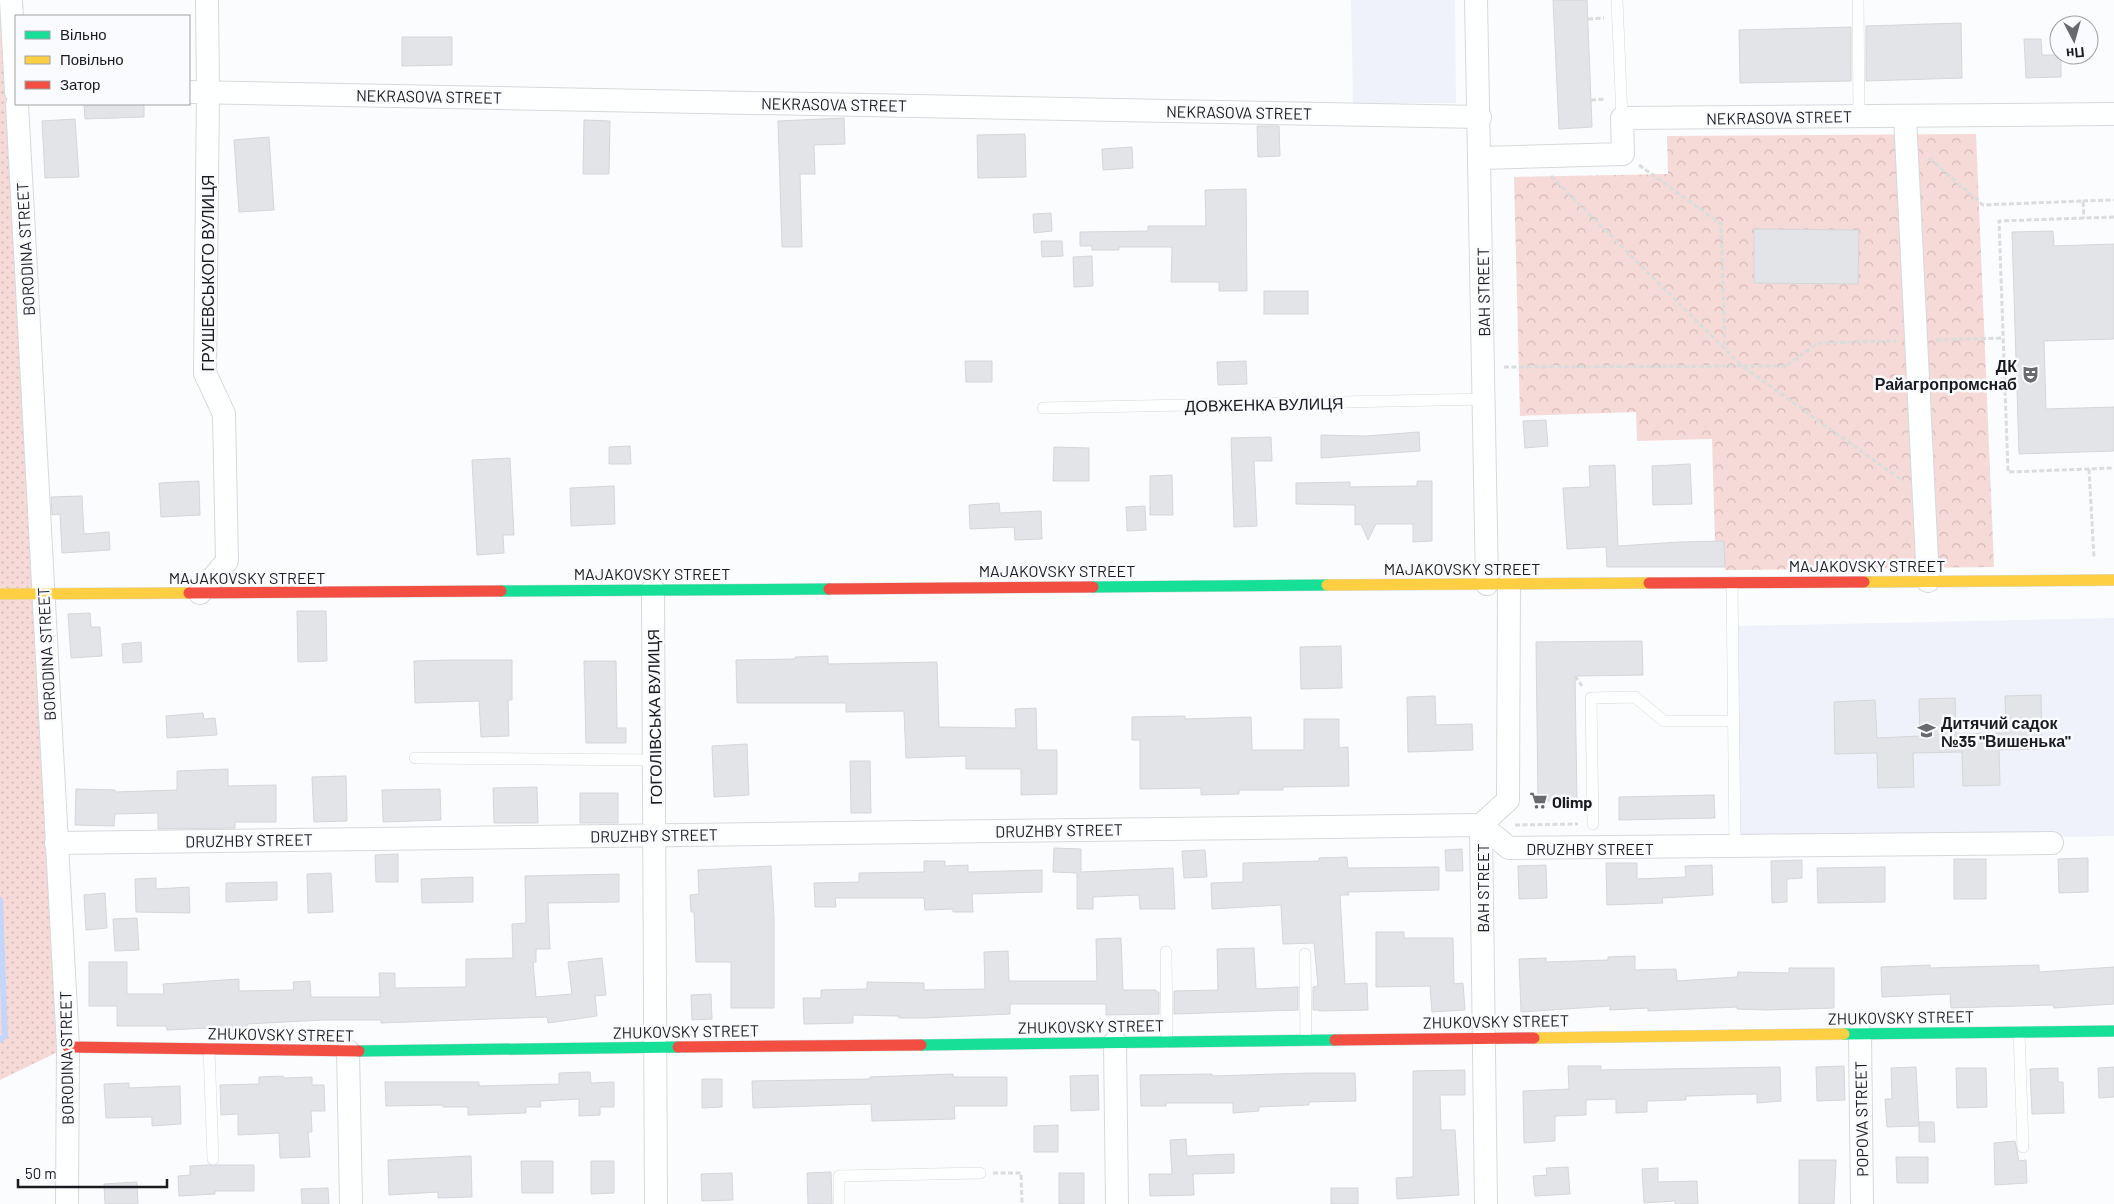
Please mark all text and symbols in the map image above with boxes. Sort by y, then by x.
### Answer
legend [15,15,190,105]
north arrow [2049,15,2099,65]
text: Вільно [60,25,107,43]
text: Пн [2065,44,2086,63]
text: Повільно [60,50,124,68]
text: Затор [60,75,100,93]
street label: NEKRASOVA STREET [356,85,502,107]
street label: NEKRASOVA STREET [761,93,907,115]
street label: NEKRASOVA STREET [1166,101,1312,123]
street label: NEKRASOVA STREET [1706,106,1852,128]
street label: ГРУШЕВСЬКОГО ВУЛИЦЯ [198,175,217,371]
street label: BORODINA STREET [12,182,38,316]
street label: BAH STREET [1473,247,1493,337]
place label: ДК Райагропромснаб [1875,356,2017,393]
theatre icon: ДК Райагропромснаб [2021,364,2041,384]
street label: ДОВЖЕНКА ВУЛИЦЯ [1184,393,1344,415]
street label: MAJAKOVSKY STREET [1789,556,1945,575]
street label: MAJAKOVSKY STREET [1384,559,1540,578]
street label: MAJAKOVSKY STREET [979,561,1135,580]
street label: MAJAKOVSKY STREET [574,564,730,583]
street label: MAJAKOVSKY STREET [169,568,325,587]
street label: BORODINA STREET [33,587,59,721]
street label: ГОГОЛІВСЬКА ВУЛИЦЯ [643,629,665,805]
place label: Дитячий садок №35 "Вишенька" [1941,713,2071,750]
school or university icon: Дитячий садок №35 "Вишенька" [1917,721,1937,741]
supermarket icon: Olimp [1528,791,1548,811]
place label: Olimp [1552,792,1592,811]
street label: DRUZHBY STREET [995,819,1123,841]
street label: DRUZHBY STREET [590,824,718,846]
street label: DRUZHBY STREET [185,829,313,851]
street label: DRUZHBY STREET [1526,839,1654,858]
street label: BAH STREET [1473,843,1492,933]
street label: BORODINA STREET [55,991,77,1125]
street label: ZHUKOVSKY STREET [1828,1006,1974,1028]
street label: ZHUKOVSKY STREET [1423,1010,1569,1032]
street label: ZHUKOVSKY STREET [1018,1015,1164,1037]
street label: ZHUKOVSKY STREET [613,1020,759,1042]
street label: ZHUKOVSKY STREET [208,1023,354,1045]
street label: POPOVA STREET [1850,1061,1872,1177]
scale bar [18,1156,166,1188]
text: 50 m [25,1164,57,1182]

